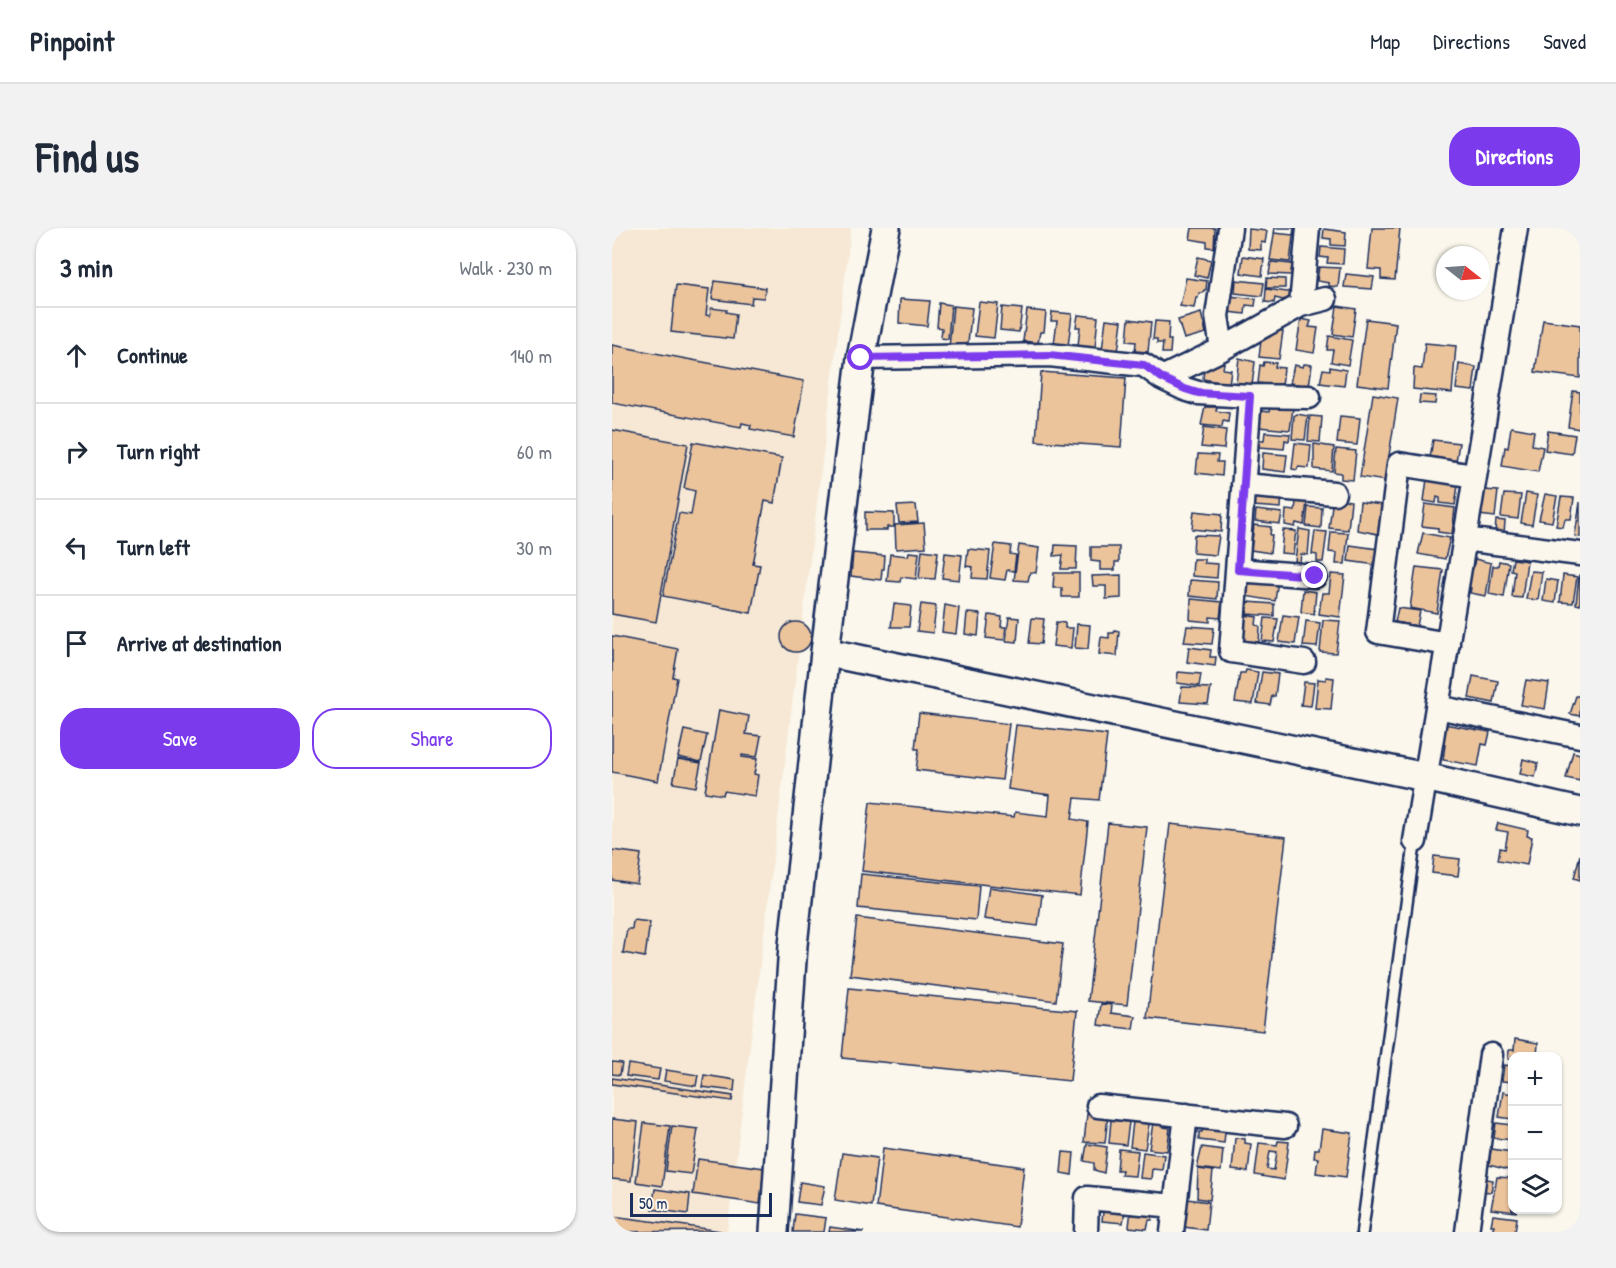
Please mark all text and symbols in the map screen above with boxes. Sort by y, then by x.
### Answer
text: Pinpoint [30,22,114,60]
text: Map [1370,27,1400,56]
text: Directions [1433,27,1510,56]
text: Saved [1543,27,1586,56]
button: Directions [1449,127,1580,186]
text: Find us [36,128,139,185]
north arrow [1436,246,1490,300]
text: 3 min [60,250,113,285]
text: Walk · 230 m [460,254,552,281]
icon: ahead [60,339,93,372]
text: Continue [117,340,188,370]
text: 140 m [510,342,552,369]
route start [847,344,873,370]
icon: right [60,435,93,468]
text: Turn right [117,436,200,466]
text: 60 m [517,438,552,465]
icon: left [60,531,93,564]
text: Turn left [117,532,190,562]
text: 30 m [516,534,552,561]
route end [1301,562,1327,588]
icon: arrive [60,627,93,660]
text: Arrive at destination [117,628,282,658]
button: Save [60,708,300,769]
button: Share [312,708,552,769]
map controls [1508,1052,1562,1214]
button: + [1508,1052,1562,1106]
button: − [1508,1106,1562,1160]
button: layers [1508,1160,1562,1214]
scale bar [630,1190,772,1218]
text: 50 m [639,1192,668,1214]

